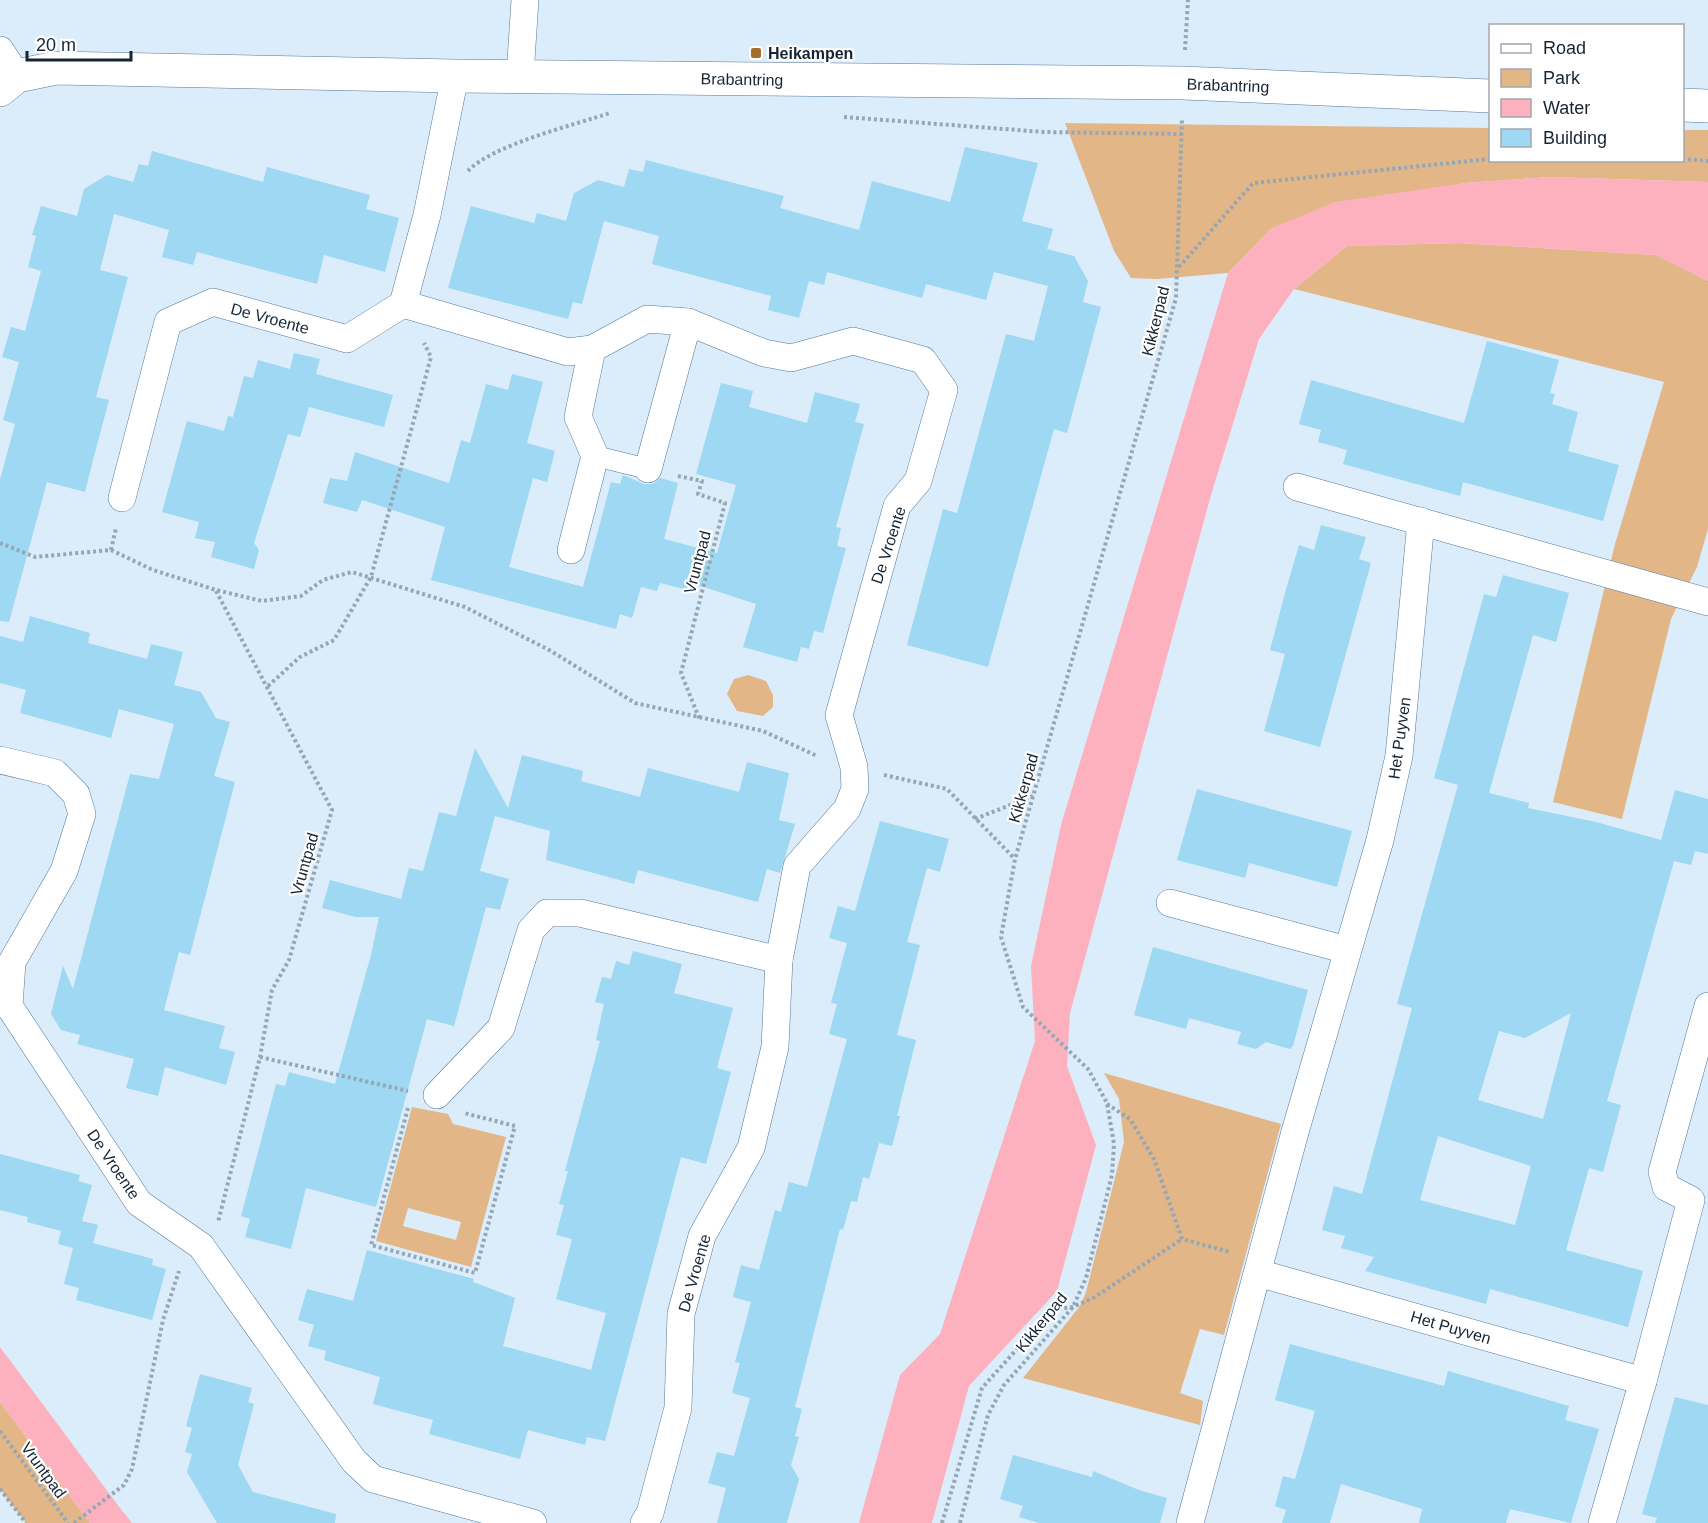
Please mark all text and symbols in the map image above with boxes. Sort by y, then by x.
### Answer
scale bar [27,24,130,62]
legend [1489,24,1684,162]
text: 20 m [36,35,76,55]
text: Road [1543,38,1586,58]
place label: Heikampen [768,45,853,62]
marker: Heikampen [749,46,763,60]
text: Park [1543,68,1581,88]
street label: Brabantring [700,70,783,89]
street label: Brabantring [1186,76,1270,95]
text: Water [1543,98,1590,118]
text: Building [1543,128,1607,148]
street label: Kikkerpad [1139,285,1172,358]
street label: De Vroente [229,300,311,337]
street label: De Vroente [868,504,909,586]
street label: Vruntpad [681,529,714,595]
street label: Het Puyven [1385,696,1414,780]
street label: Kikkerpad [1006,752,1041,825]
street label: Vruntpad [287,831,322,897]
street label: De Vroente [84,1126,143,1202]
street label: De Vroente [675,1232,714,1314]
street label: Kikkerpad [1012,1289,1070,1355]
street label: Het Puyven [1409,1308,1493,1347]
street label: Vruntpad [18,1439,69,1501]

